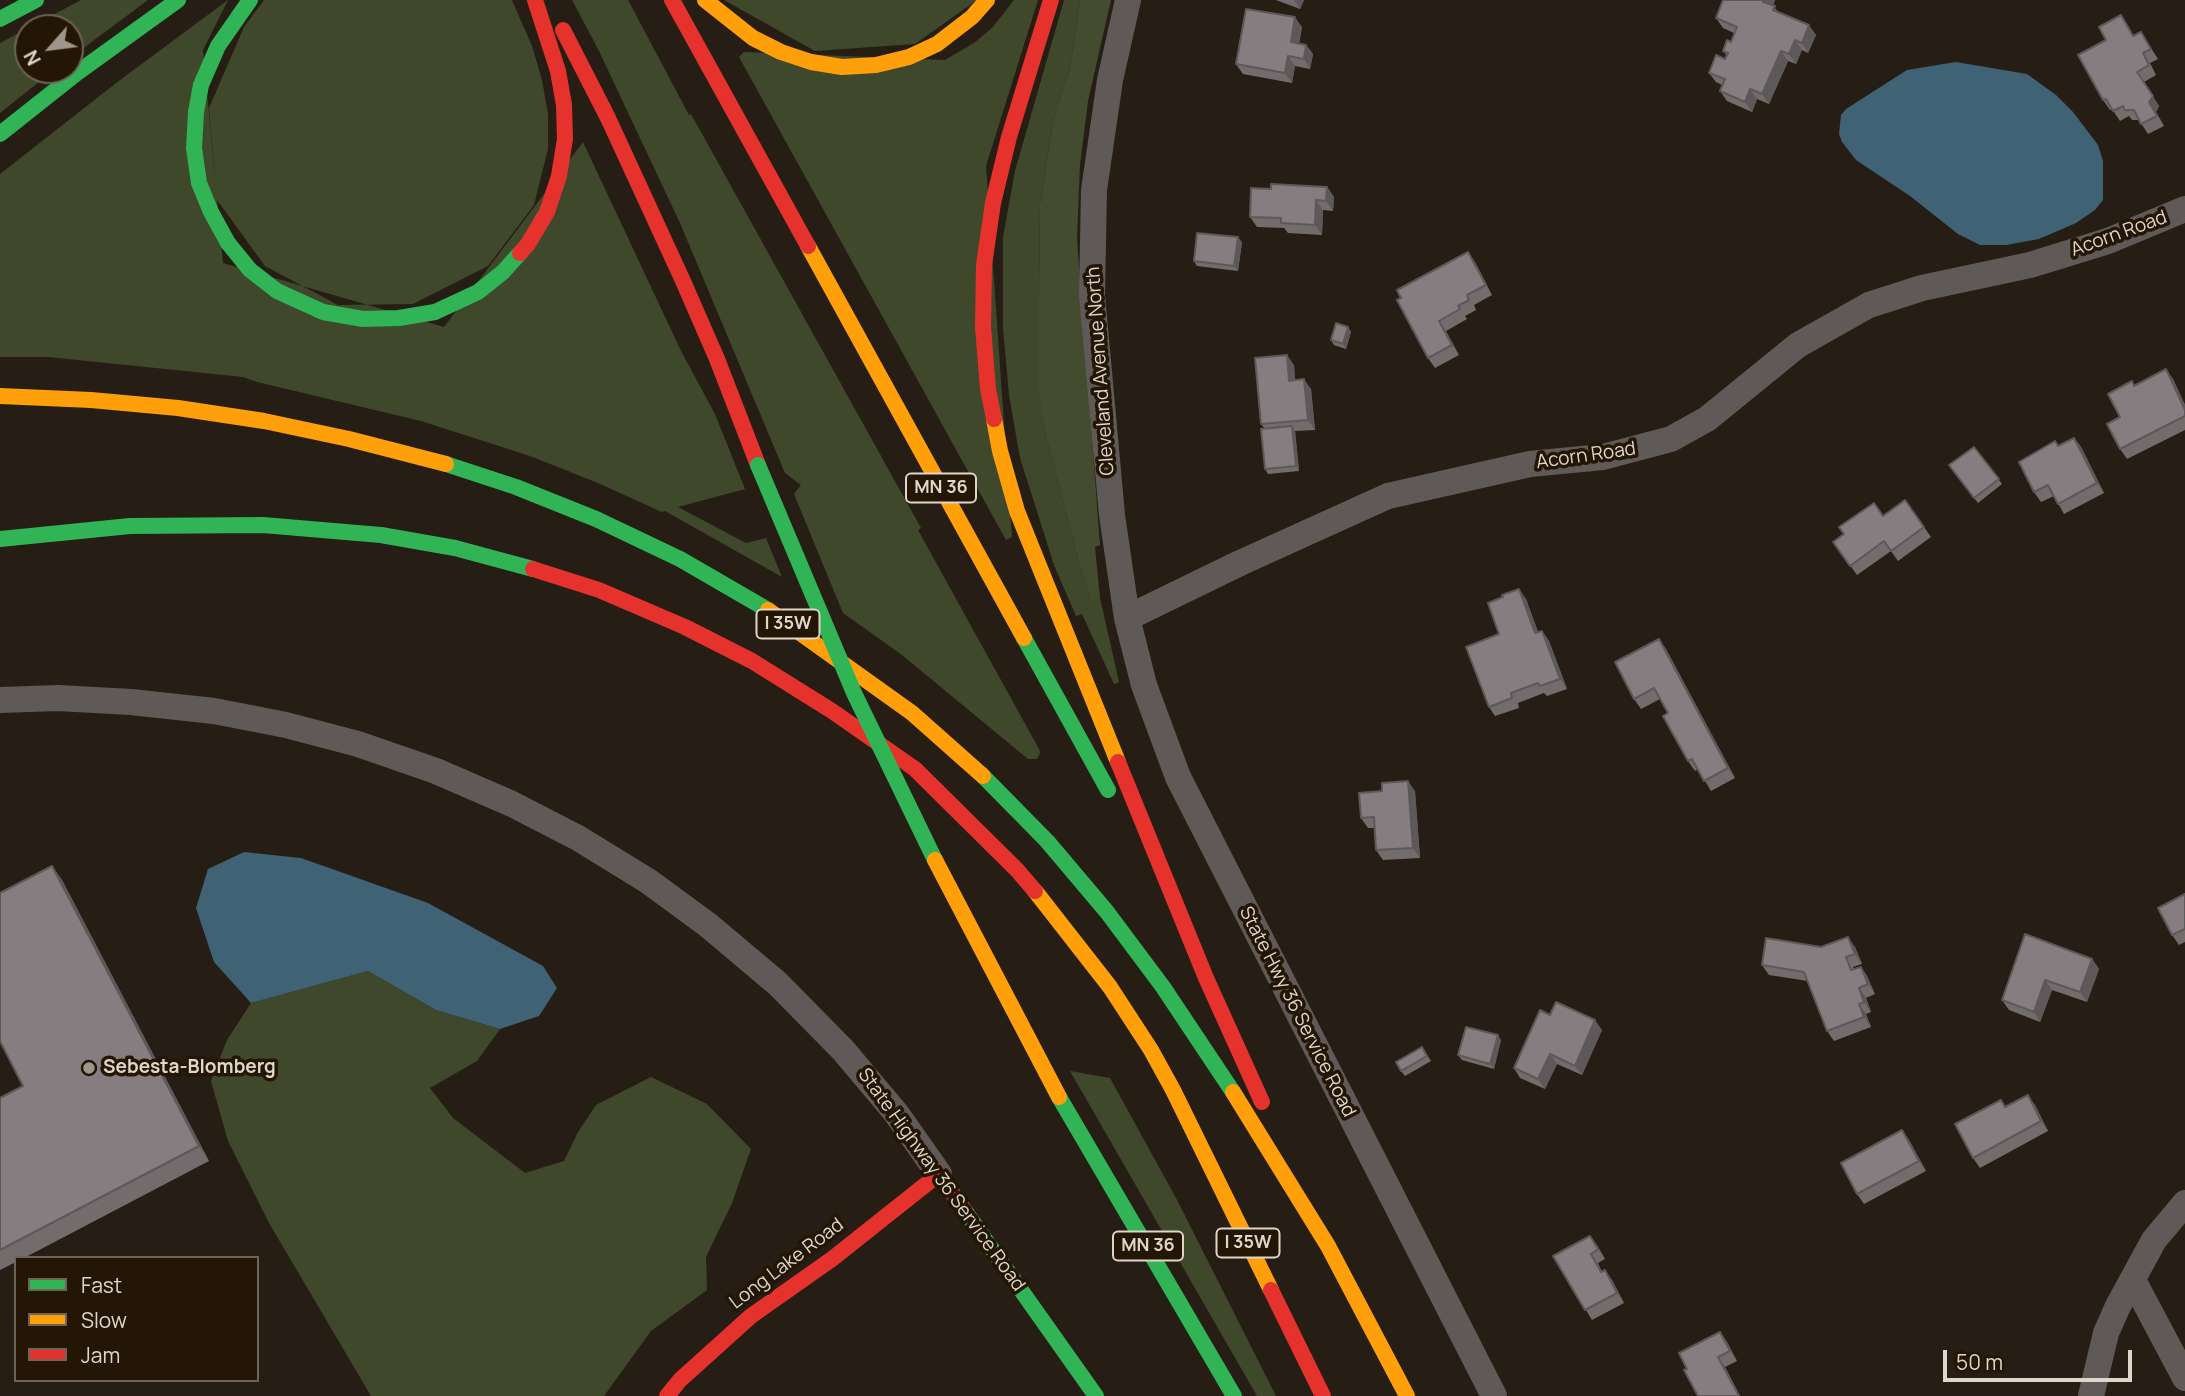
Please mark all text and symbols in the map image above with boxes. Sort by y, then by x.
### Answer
north arrow [14,14,84,84]
text: N [18,46,47,70]
street label: Acorn Road [2068,206,2170,262]
street label: Cleveland Avenue North [1082,266,1120,476]
street label: Acorn Road [1535,438,1637,474]
road number: MN 36 [906,474,976,502]
road number: I 35W [756,610,820,638]
street label: State Hwy 36 Service Road [1234,903,1360,1121]
place label: Sebesta-Blomberg [103,1057,276,1079]
marker: Sebesta-Blomberg [81,1060,97,1076]
street label: State Highway 36 Service Road [852,1064,1030,1296]
street label: Long Lake Road [726,1214,848,1314]
road number: I 35W [1216,1228,1280,1258]
road number: MN 36 [1113,1232,1183,1260]
legend [14,1256,259,1382]
text: Fast [81,1271,122,1299]
text: Slow [81,1306,127,1334]
scale bar [1947,1336,2136,1380]
text: Jam [81,1341,120,1369]
text: 50 m [1956,1348,2003,1376]

